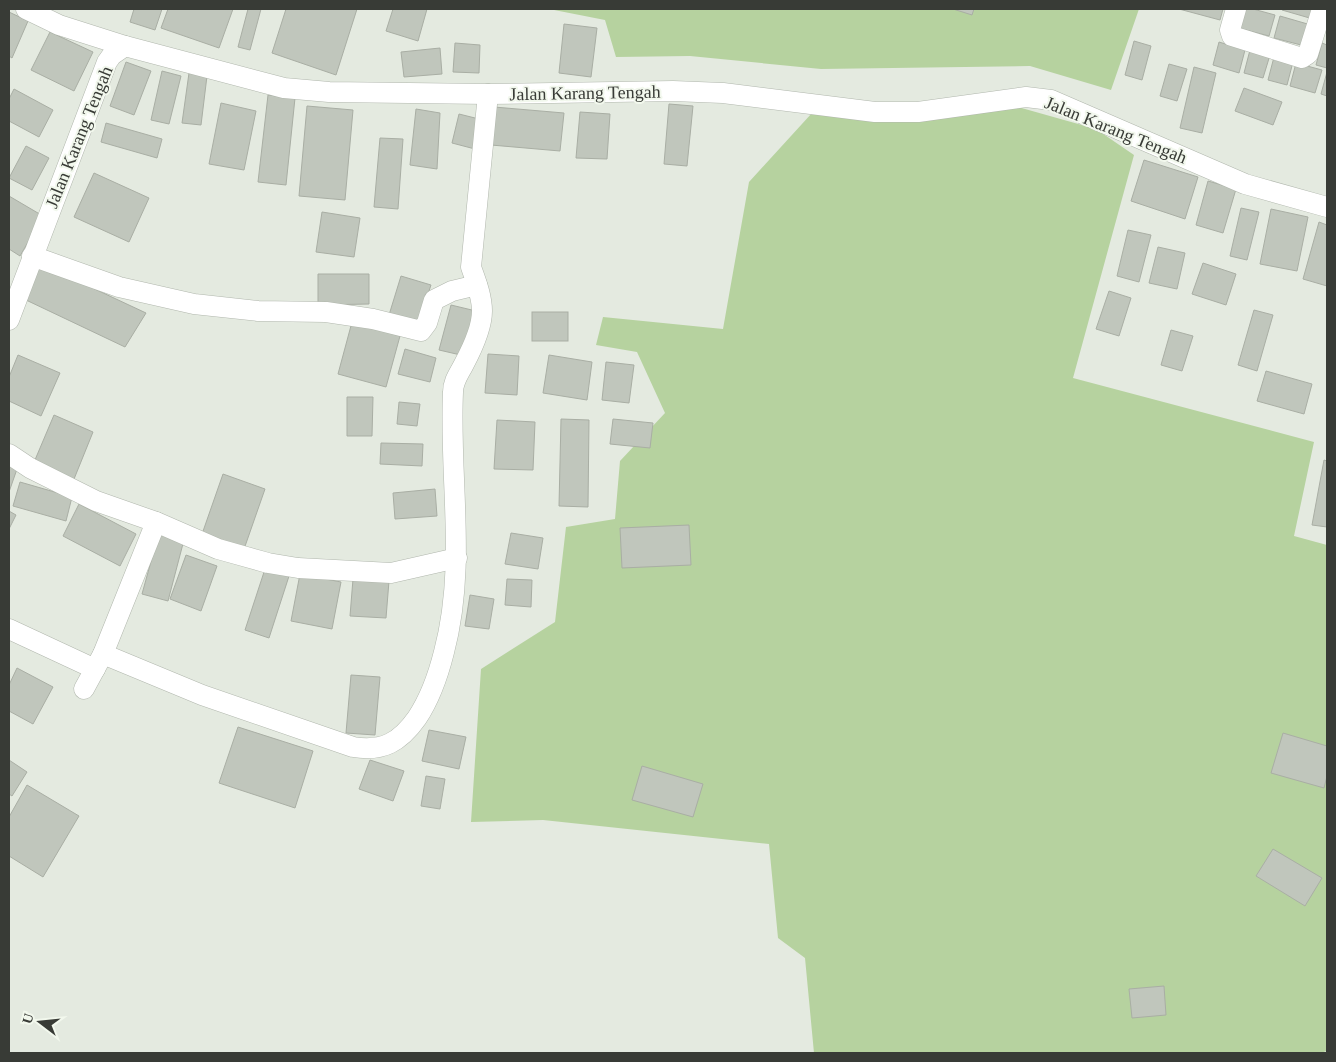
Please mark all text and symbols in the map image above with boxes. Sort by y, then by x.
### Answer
street label: Jalan Karang Tengah [41,63,117,211]
street label: Jalan Karang Tengah [509,82,661,104]
street label: Jalan Karang Tengah [1042,92,1190,168]
north arrow [15,997,65,1047]
text: U [19,1012,37,1025]

